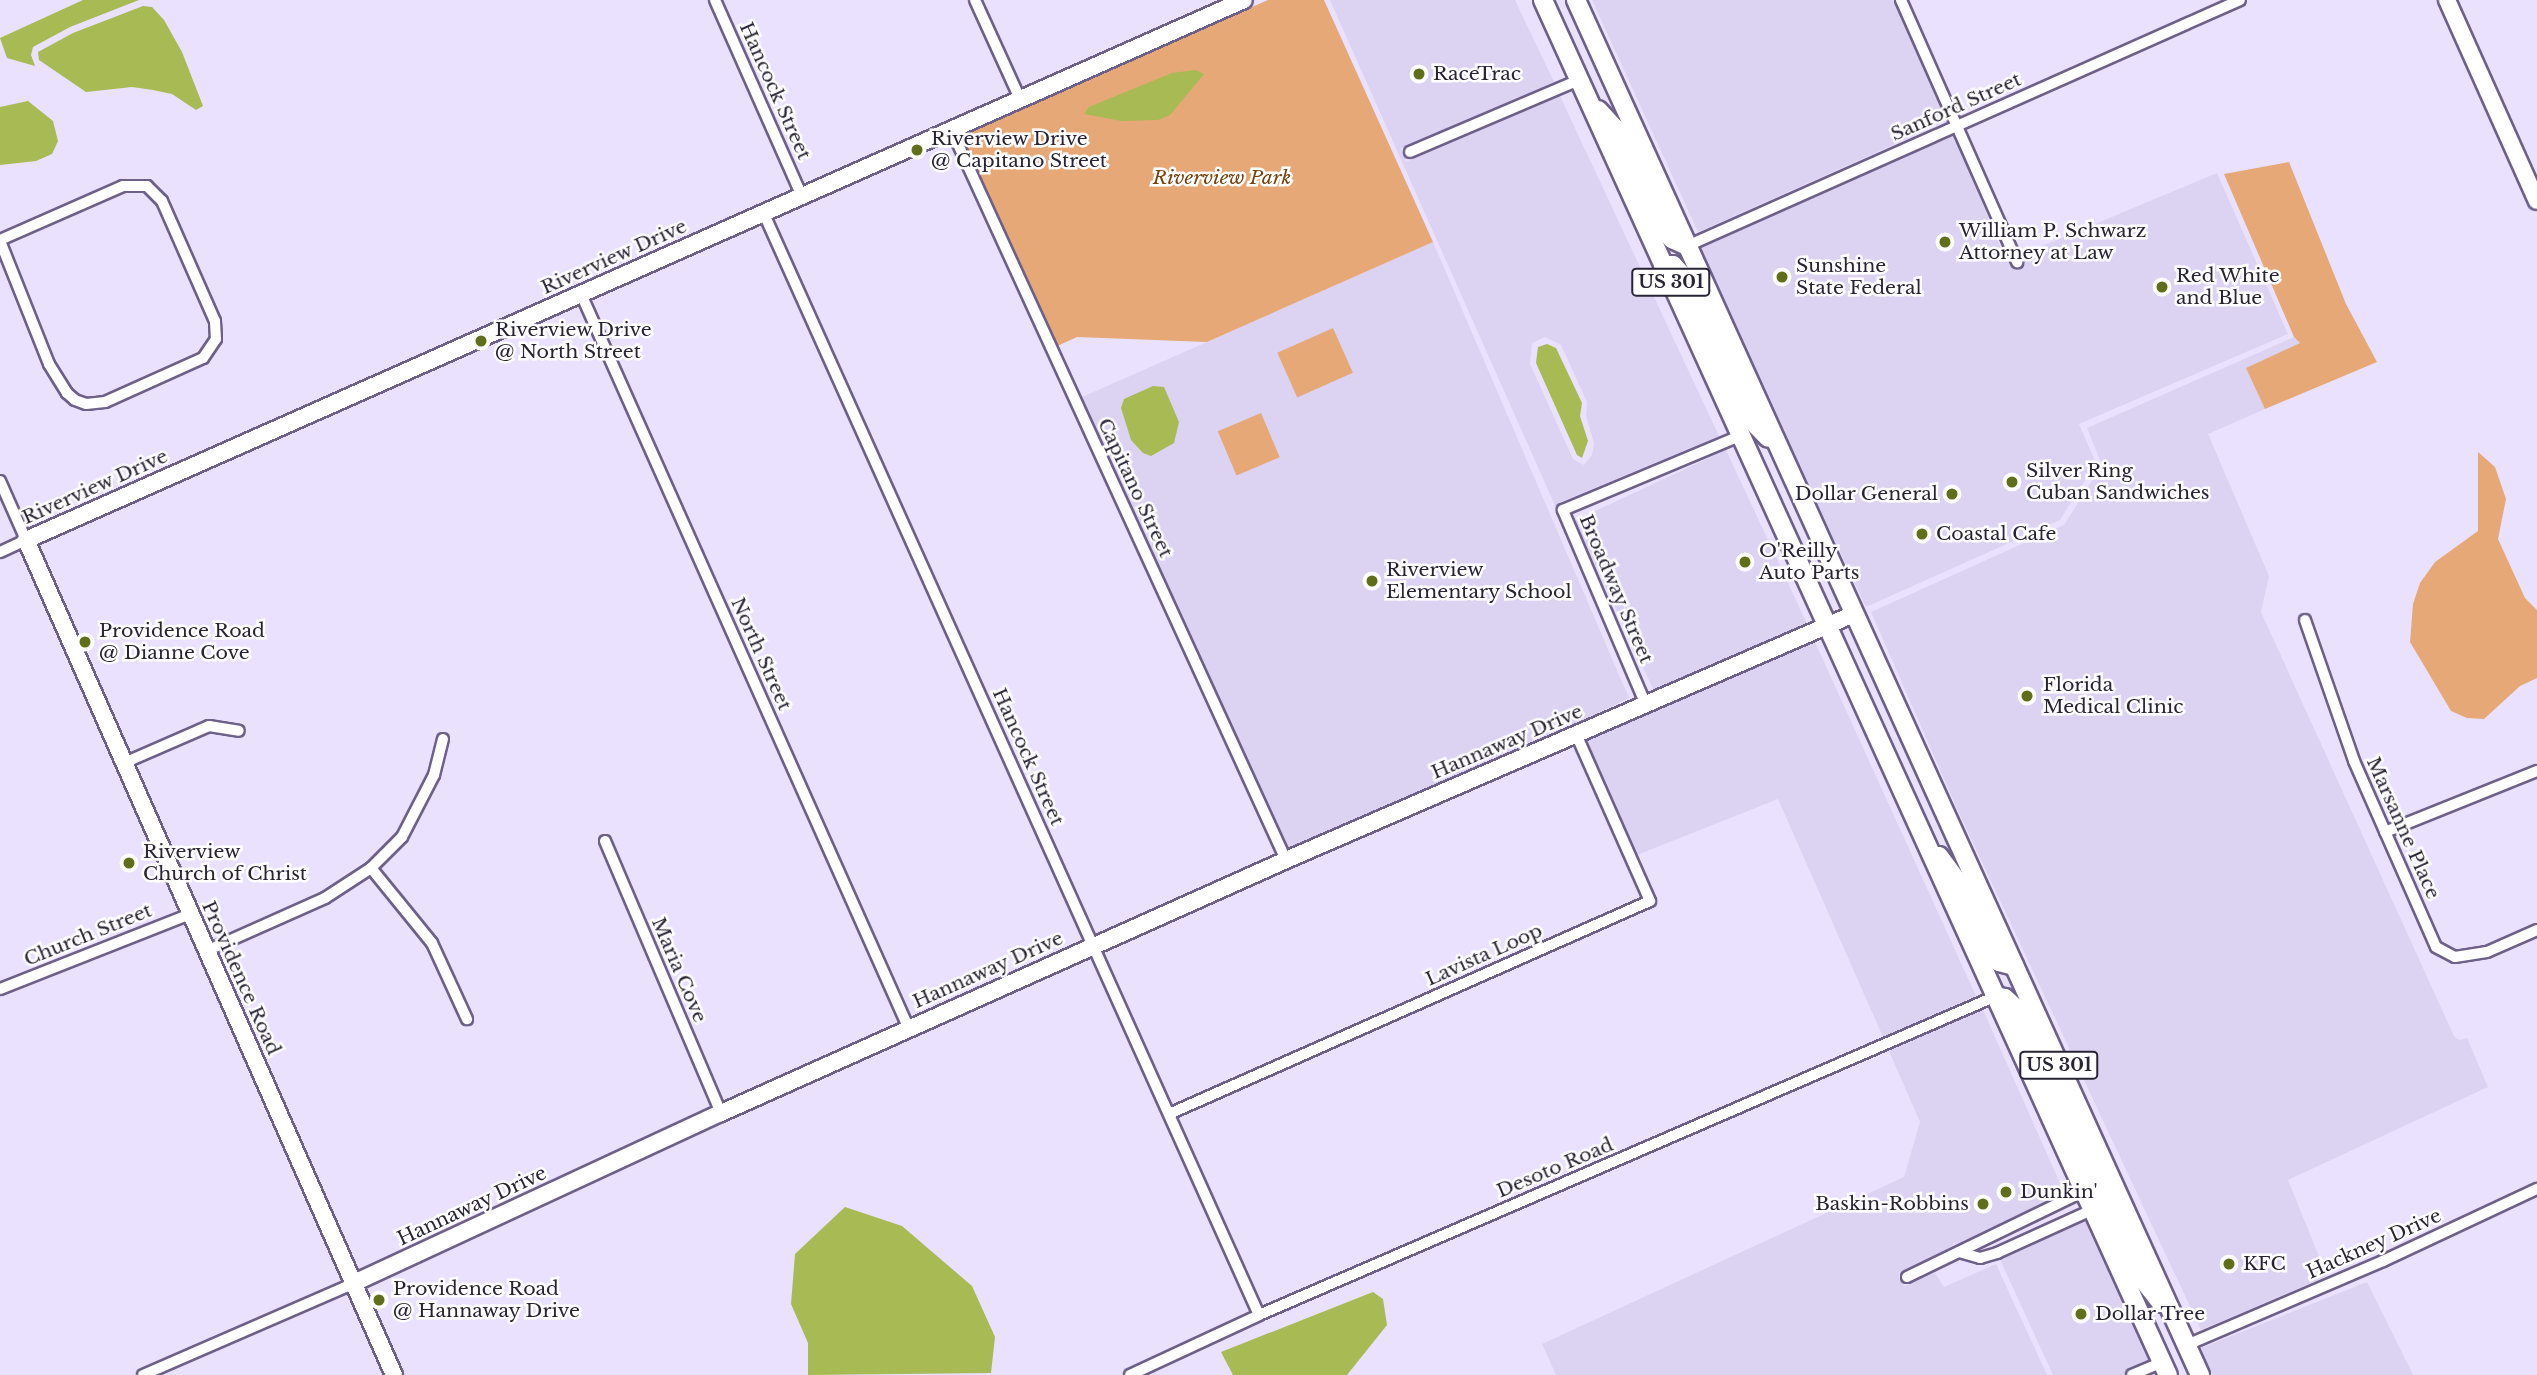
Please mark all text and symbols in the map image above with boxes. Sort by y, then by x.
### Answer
street label: Hancock Street [734,19,816,163]
place label: RaceTrac [1433,63,1521,85]
marker: RaceTrac [1411,66,1427,82]
street label: Sanford Street [1887,68,2025,146]
place label: Riverview Drive @ Capitano Street [931,128,1107,172]
marker: Riverview Drive @ Capitano Street [909,142,925,158]
park label: Riverview Park [1153,167,1291,189]
street label: Riverview Drive [538,215,690,299]
place label: William P. Schwarz Attorney at Law [1959,220,2146,264]
marker: William P. Schwarz Attorney at Law [1937,234,1953,250]
place label: Sunshine State Federal [1796,255,1922,299]
place label: Red White and Blue [2176,265,2280,309]
road number: US 301 [1631,268,1711,296]
marker: Sunshine State Federal [1774,269,1790,285]
marker: Red White and Blue [2154,279,2170,295]
place label: Riverview Drive @ North Street [495,319,652,363]
marker: Riverview Drive @ North Street [473,333,489,349]
street label: Capitano Street [1093,415,1177,561]
street label: Riverview Drive [19,445,171,529]
place label: Silver Ring Cuban Sandwiches [2026,460,2209,504]
marker: Silver Ring Cuban Sandwiches [2004,474,2020,490]
place label: Dollar General [1794,483,1938,505]
marker: Dollar General [1944,486,1960,502]
street label: Broadway Street [1574,511,1658,667]
place label: Coastal Cafe [1936,523,2056,545]
marker: Coastal Cafe [1914,526,1930,542]
place label: O'Reilly Auto Parts [1759,540,1859,584]
marker: O'Reilly Auto Parts [1737,554,1753,570]
place label: Riverview Elementary School [1386,559,1572,603]
marker: Riverview Elementary School [1364,573,1380,589]
street label: North Street [726,594,796,714]
place label: Providence Road @ Dianne Cove [99,620,265,664]
marker: Providence Road @ Dianne Cove [77,634,93,650]
place label: Florida Medical Clinic [2043,674,2183,718]
street label: Hancock Street [987,685,1069,829]
marker: Florida Medical Clinic [2017,686,2037,706]
street label: Hannaway Drive [1428,700,1586,784]
street label: Marsanne Place [2362,754,2444,902]
place label: Riverview Church of Christ [143,841,307,885]
marker: Riverview Church of Christ [121,855,137,871]
street label: Providence Road [197,898,285,1058]
street label: Church Street [21,899,155,971]
street label: Maria Cove [647,914,711,1026]
street label: Lavista Loop [1422,919,1546,991]
street label: Hannaway Drive [909,927,1067,1013]
road number: US 301 [2019,1050,2099,1080]
street label: Desoto Road [1493,1133,1617,1203]
street label: Hannaway Drive [394,1161,550,1251]
place label: Dunkin' [2020,1181,2098,1203]
marker: Dunkin' [1998,1184,2014,1200]
place label: Baskin-Robbins [1815,1193,1969,1215]
marker: Baskin-Robbins [1975,1196,1991,1212]
street label: Hackney Drive [2303,1204,2445,1284]
place label: KFC [2243,1253,2286,1275]
marker: KFC [2221,1256,2237,1272]
place label: Providence Road @ Hannaway Drive [393,1278,580,1322]
marker: Providence Road @ Hannaway Drive [371,1292,387,1308]
place label: Dollar Tree [2095,1303,2206,1325]
marker: Dollar Tree [2073,1306,2089,1322]

